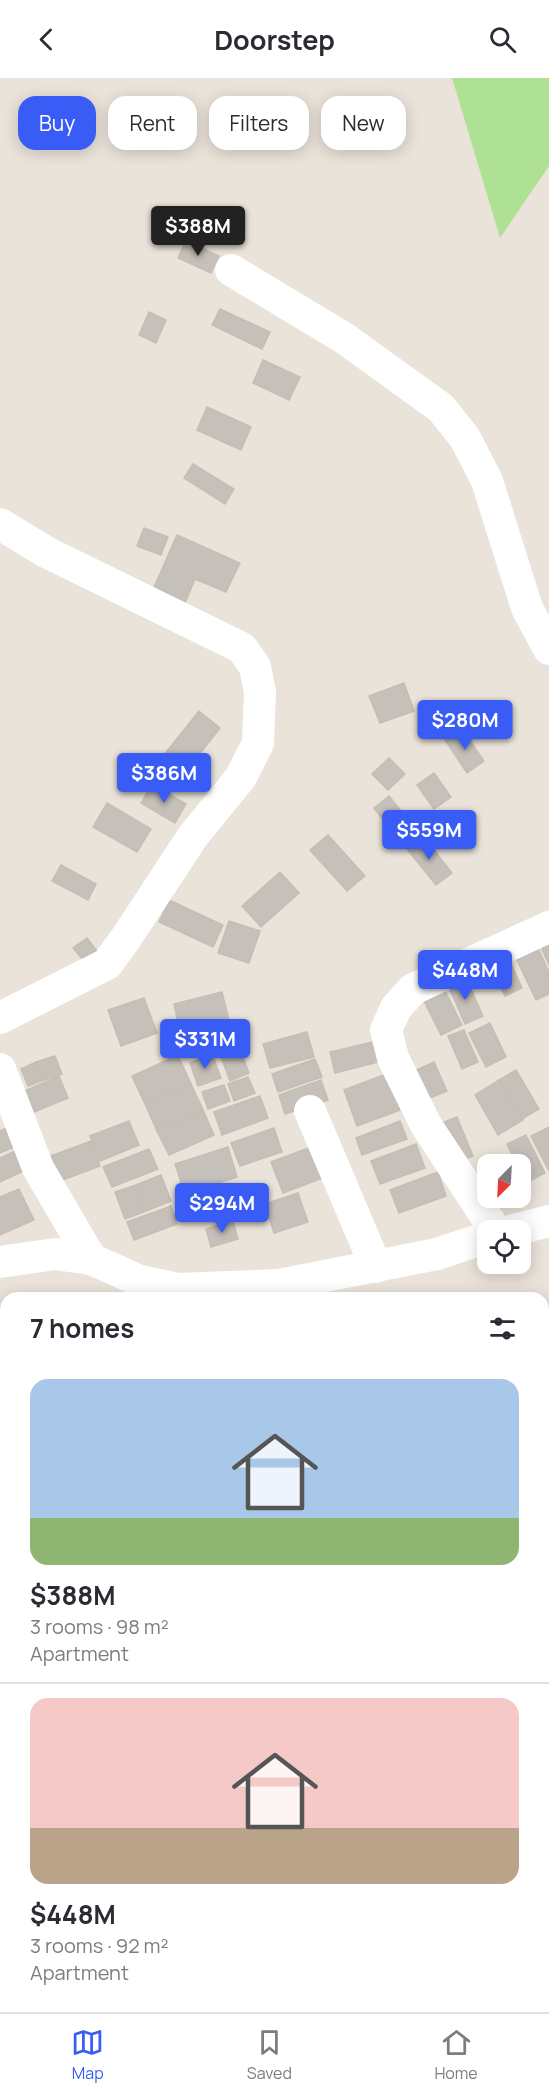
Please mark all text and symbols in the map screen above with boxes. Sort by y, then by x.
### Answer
text: Doorstep [214,21,335,58]
icon: back [30,23,63,56]
icon: search [486,23,519,56]
chip: Buy [18,96,96,150]
chip: Rent [108,96,197,150]
chip: Filters [209,96,309,150]
chip: New [321,96,406,150]
pin: $388M [156,206,240,257]
text: $388M [165,212,231,239]
pin: $280M [423,700,507,751]
text: $280M [432,706,498,733]
pin: $386M [122,753,206,804]
text: $386M [131,759,197,786]
pin: $559M [387,810,471,861]
text: $559M [396,816,462,843]
pin: $448M [423,950,507,1001]
text: $448M [432,956,498,983]
pin: $331M [163,1019,247,1070]
text: $331M [174,1025,236,1052]
north arrow [477,1154,531,1208]
map controls [477,1154,531,1274]
pin: $294M [180,1183,264,1234]
text: $294M [189,1189,255,1216]
button: locate [477,1220,531,1274]
text: 7 homes [30,1310,134,1346]
icon: filters [486,1312,519,1345]
icon: home [221,1418,329,1526]
text: $388M [30,1577,116,1613]
text: 3 rooms · 98 m² [30,1613,169,1640]
text: Apartment [30,1640,129,1667]
icon: home [221,1737,329,1845]
text: $448M [30,1896,116,1932]
text: 3 rooms · 92 m² [30,1932,169,1959]
text: Apartment [30,1959,129,1986]
tab: Map [71,2026,104,2084]
tab: Saved [247,2026,292,2084]
tab: Home [434,2026,478,2084]

